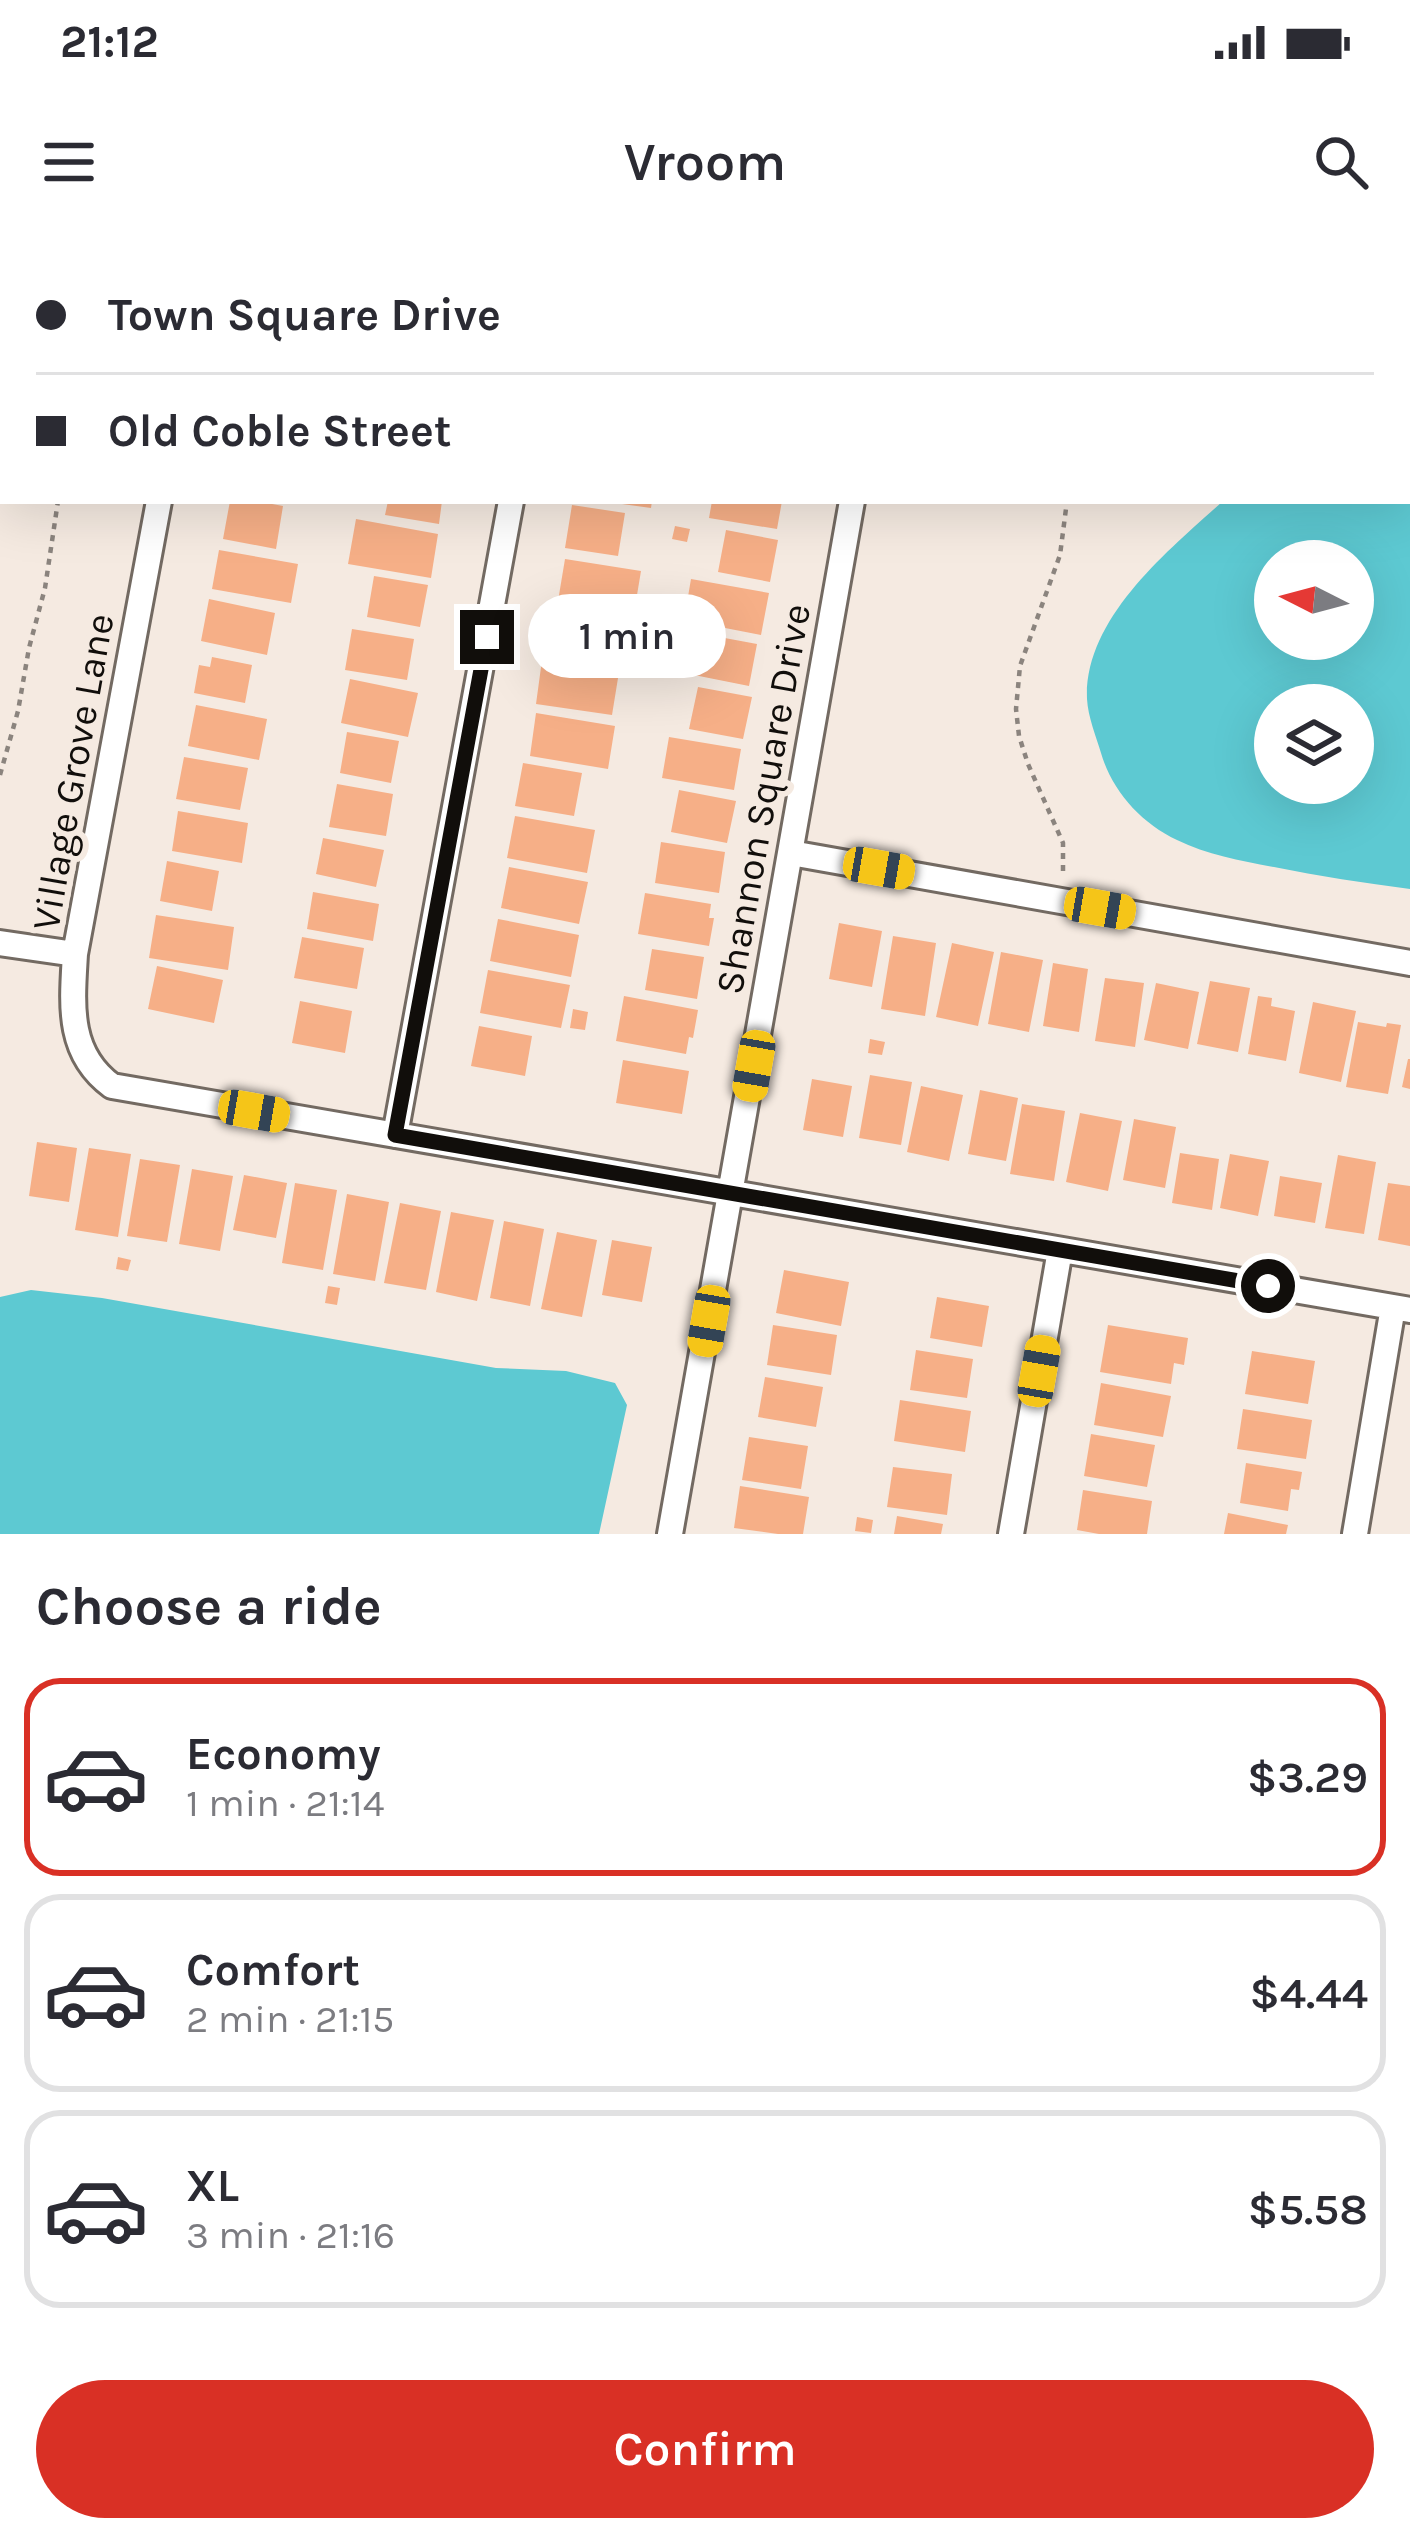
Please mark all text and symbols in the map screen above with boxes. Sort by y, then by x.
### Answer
text: 21:12 [60,16,159,68]
icon: menu [36,129,102,195]
icon: search [1308,129,1374,195]
text: Vroom [624,130,786,194]
text: Town Square Drive [108,289,501,341]
text: Old Coble Street [108,405,452,457]
north arrow [1254,540,1374,660]
map controls [1254,540,1374,804]
callout: 1 min [529,595,727,679]
street label: Shannon Square Drive [706,600,820,998]
street label: Village Grove Lane [22,610,124,934]
route end [460,610,514,664]
text: 1 min [579,613,675,659]
button: layers [1254,684,1374,804]
car [840,844,918,892]
car [1061,884,1139,932]
car [730,1027,778,1105]
car [215,1087,293,1135]
route start [1241,1259,1295,1313]
car [685,1282,733,1360]
car [1015,1332,1063,1410]
text: Choose a ride [36,1574,382,1638]
icon: car [42,1723,150,1831]
text: Economy [186,1728,381,1780]
text: $3.29 [1247,1751,1368,1803]
text: 1 min · 21:14 [186,1780,384,1826]
icon: car [42,1939,150,2047]
text: Comfort [186,1944,360,1996]
text: $4.44 [1250,1967,1368,2019]
text: 2 min · 21:15 [186,1996,394,2042]
icon: car [42,2155,150,2263]
text: XL [186,2160,239,2212]
text: $5.58 [1248,2183,1368,2235]
text: 3 min · 21:16 [186,2212,395,2258]
button: Confirm [36,2380,1374,2518]

